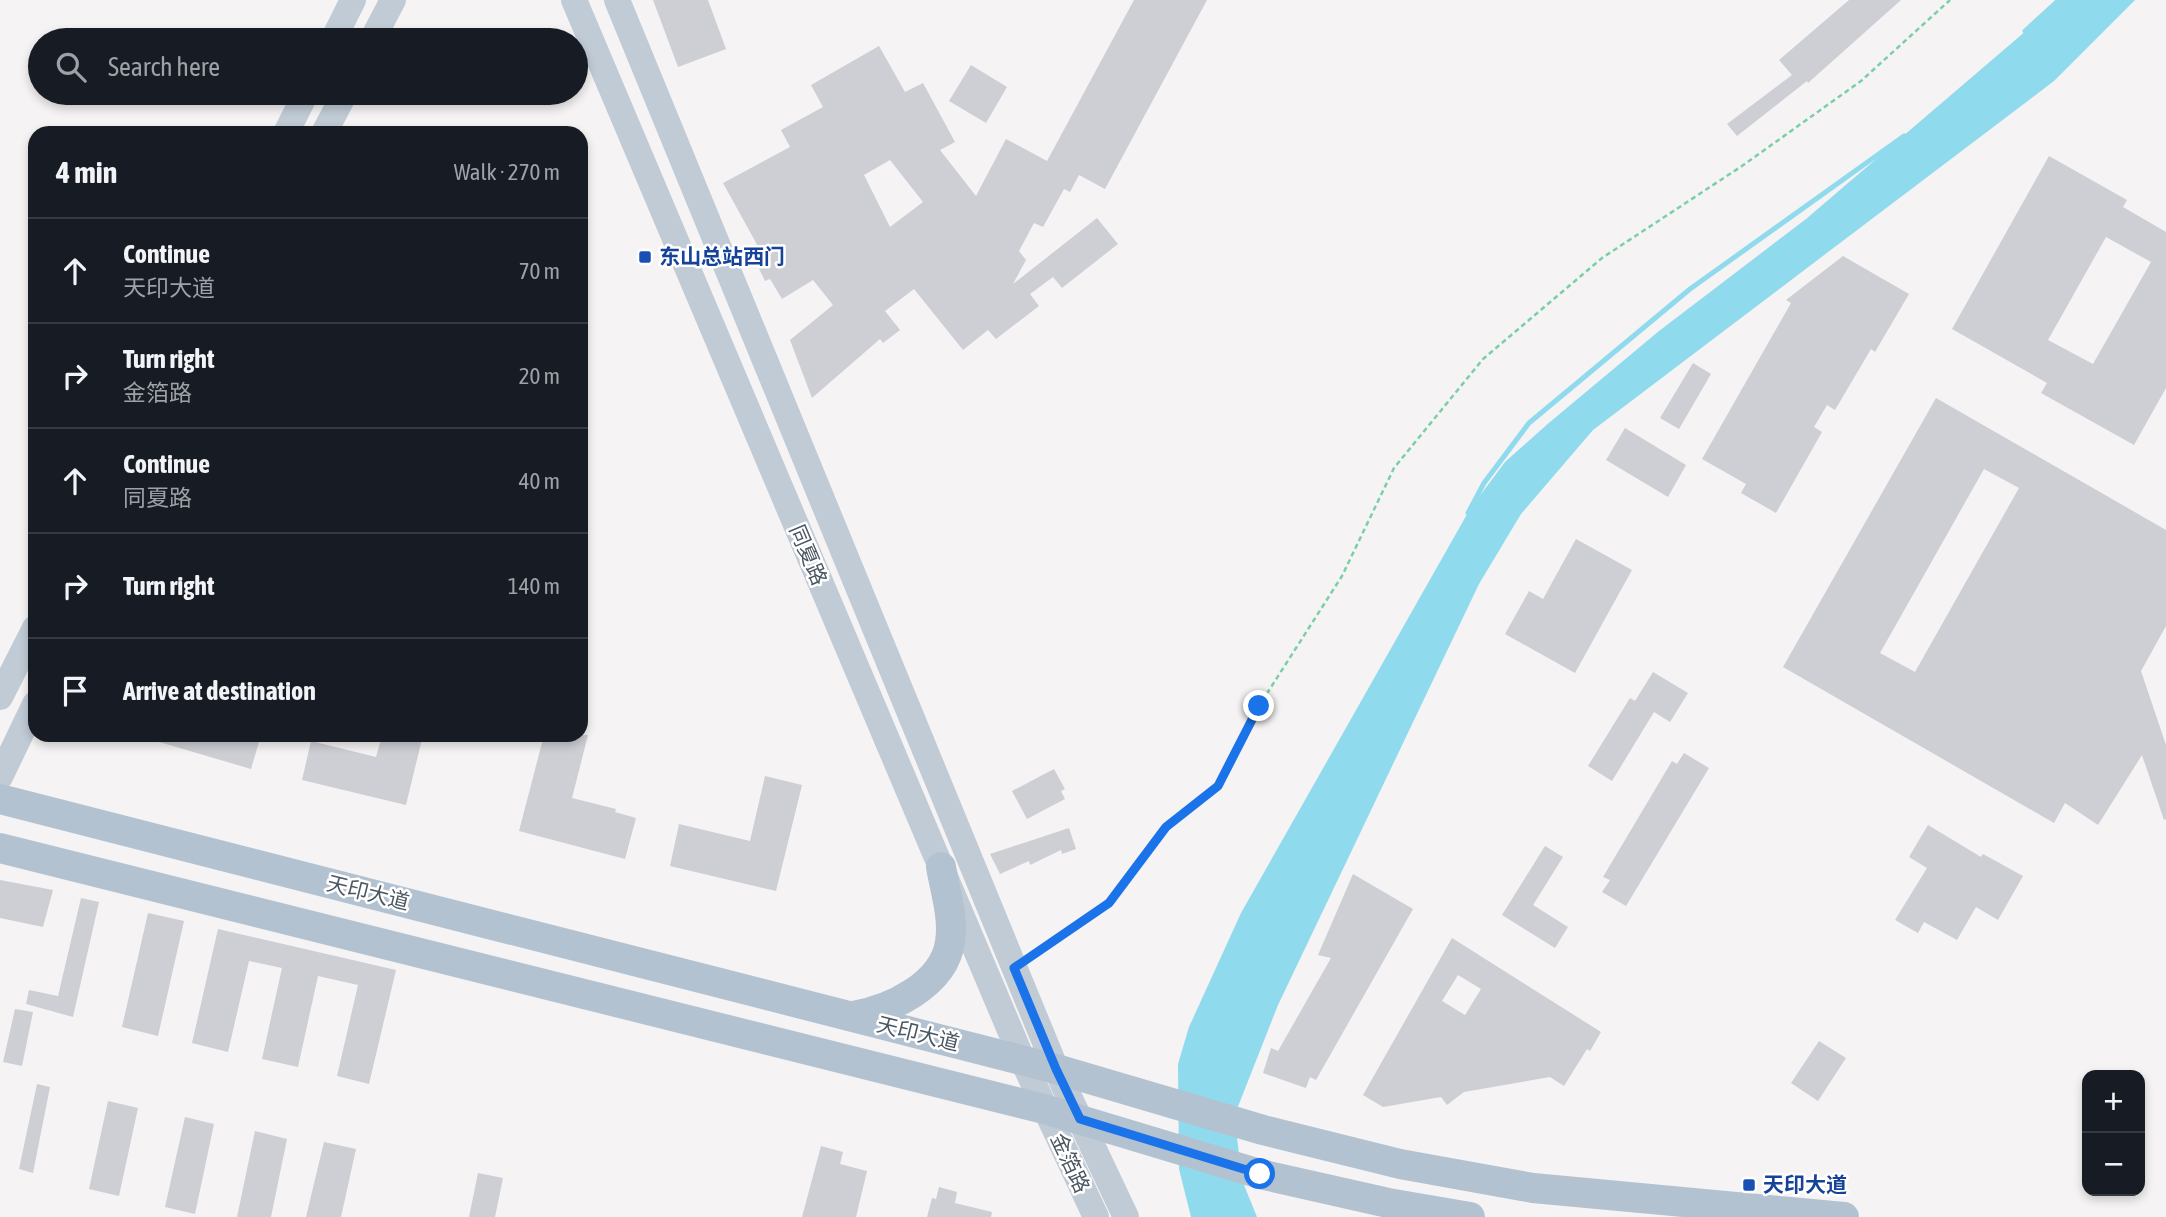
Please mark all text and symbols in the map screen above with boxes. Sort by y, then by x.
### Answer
search box [28,28,588,105]
icon: search [52,48,90,86]
text: Search here [108,52,220,82]
text: 4 min [56,155,117,189]
text: Walk · 270 m [454,159,560,185]
text: Continue [123,239,210,269]
place label: 东山总站西门 [659,244,785,268]
marker: 东山总站西门 [637,249,653,265]
icon: ahead [56,252,94,290]
text: 70 m [519,258,560,284]
text: 天印大道 [123,275,215,301]
text: Turn right [123,344,214,374]
icon: right [56,357,94,395]
text: 20 m [519,363,560,389]
text: 金箔路 [123,380,192,406]
text: Continue [123,449,210,479]
icon: ahead [56,462,94,500]
text: 40 m [519,468,560,494]
text: 同夏路 [123,485,192,511]
street label: 同夏路 [786,521,832,588]
icon: right [56,567,94,605]
text: Turn right [123,571,214,601]
text: 140 m [508,573,560,599]
icon: arrive [56,672,94,710]
text: Arrive at destination [123,676,316,706]
route end [1243,690,1274,721]
street label: 天印大道 [325,870,412,914]
street label: 天印大道 [875,1011,962,1055]
map controls [2082,1070,2145,1196]
button: + [2082,1070,2145,1133]
street label: 金箔路 [1047,1129,1095,1196]
button: − [2082,1133,2145,1196]
route start [1244,1158,1275,1189]
place label: 天印大道 [1763,1172,1847,1196]
marker: 天印大道 [1741,1177,1757,1193]

